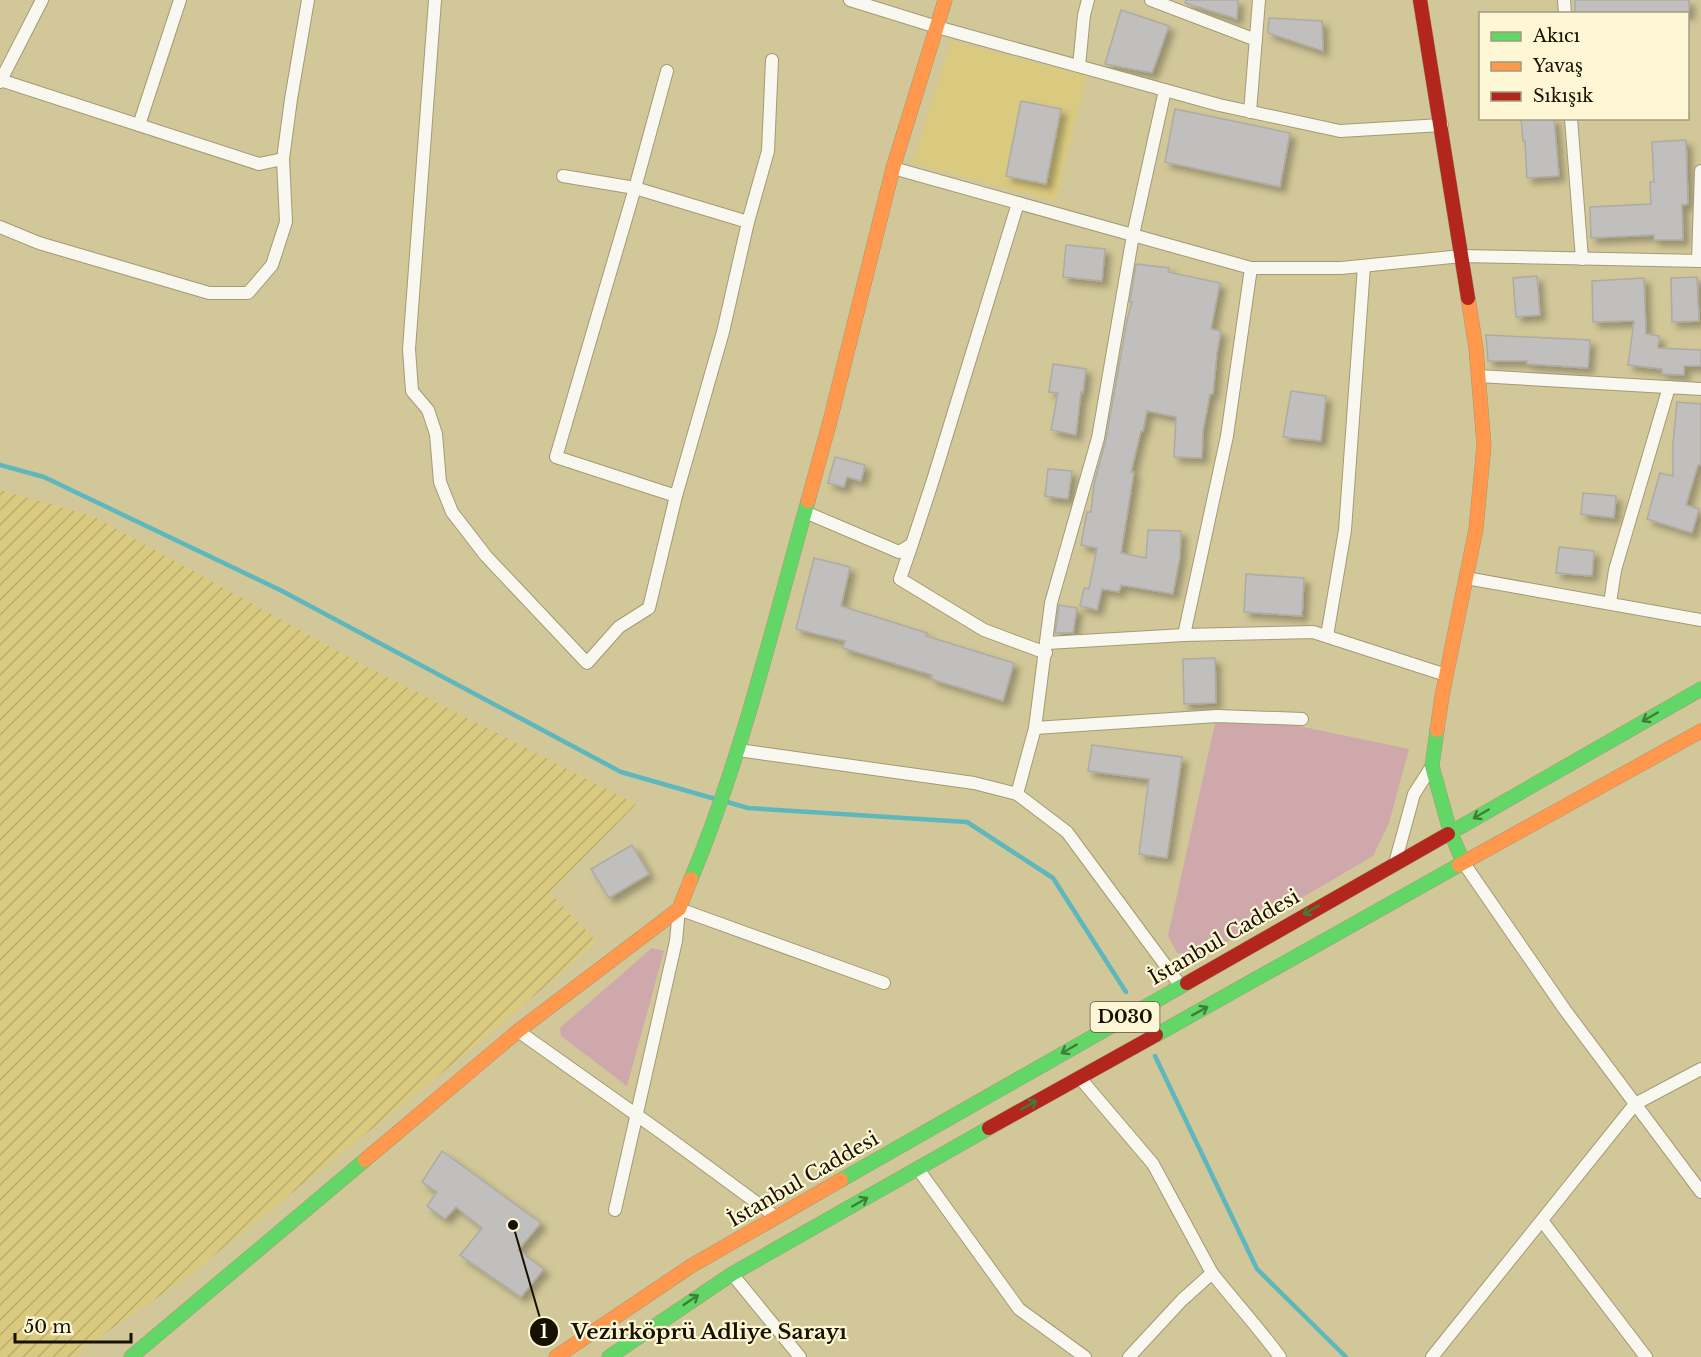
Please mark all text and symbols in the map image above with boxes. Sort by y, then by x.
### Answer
legend [1479,12,1689,120]
text: Akıcı [1532,25,1580,47]
text: Yavaş [1532,55,1583,77]
text: Sıkışık [1533,85,1593,107]
one-way arrow [1642,712,1659,724]
one-way arrow [1472,809,1490,820]
street label: İstanbul Caddesi [1144,883,1304,990]
one-way arrow [1303,904,1320,916]
road number: D030 [1090,1002,1160,1032]
one-way arrow [1191,1005,1208,1017]
one-way arrow [1061,1043,1078,1055]
one-way arrow [1020,1099,1037,1111]
street label: İstanbul Caddesi [723,1125,883,1232]
one-way arrow [851,1196,868,1208]
one-way arrow [683,1294,699,1306]
scale bar [15,1306,130,1344]
callout: Vezirköprü Adliye Sarayı [529,1312,860,1351]
text: 50 m [24,1316,72,1338]
text: Vezirköprü Adliye Sarayı [570,1319,847,1345]
text: 1 [540,1321,548,1343]

